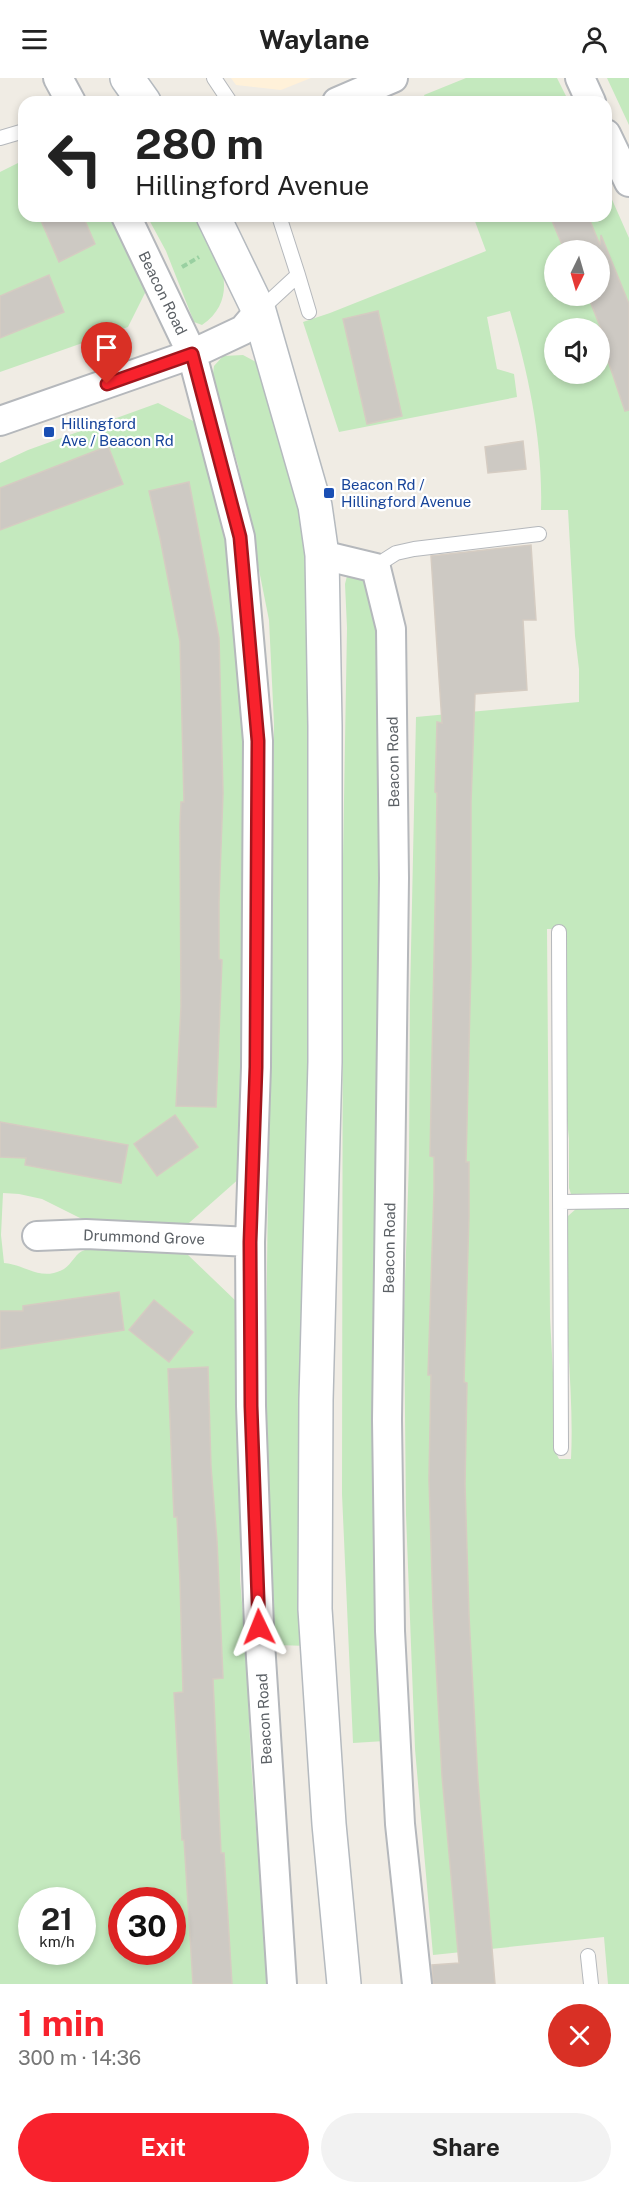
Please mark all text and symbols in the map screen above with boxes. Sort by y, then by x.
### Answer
icon: menu [18,23,51,56]
text: Waylane [259,23,370,55]
icon: person [578,23,611,56]
text: 280 m [135,119,264,168]
icon: left [36,120,114,198]
text: Hillingford Avenue [135,169,369,201]
north arrow [544,240,610,306]
map controls [544,240,610,384]
street label: Beacon Road [135,248,191,338]
button: sound [544,318,610,384]
pin [81,322,132,384]
icon: arrive [90,331,123,364]
place label: Hillingford Ave / Beacon Rd [61,415,174,449]
marker: Hillingford Ave / Beacon Rd [42,425,56,439]
place label: Beacon Rd / Hillingford Avenue [341,476,471,510]
marker: Beacon Rd / Hillingford Avenue [322,486,336,500]
street label: Beacon Road [384,716,402,808]
street label: Beacon Road [380,1202,398,1294]
street label: Drummond Grove [83,1226,205,1248]
position arrow [227,1595,291,1659]
street label: Beacon Road [253,1673,275,1765]
speed limit sign: 30 [108,1887,186,1965]
text: 21 [41,1901,73,1937]
text: km/h [39,1933,75,1950]
text: 1 min [18,2002,105,2044]
button: close [548,2004,611,2067]
text: 300 m · 14:36 [18,2046,141,2070]
button: Exit [18,2113,309,2182]
button: Share [321,2113,611,2182]

